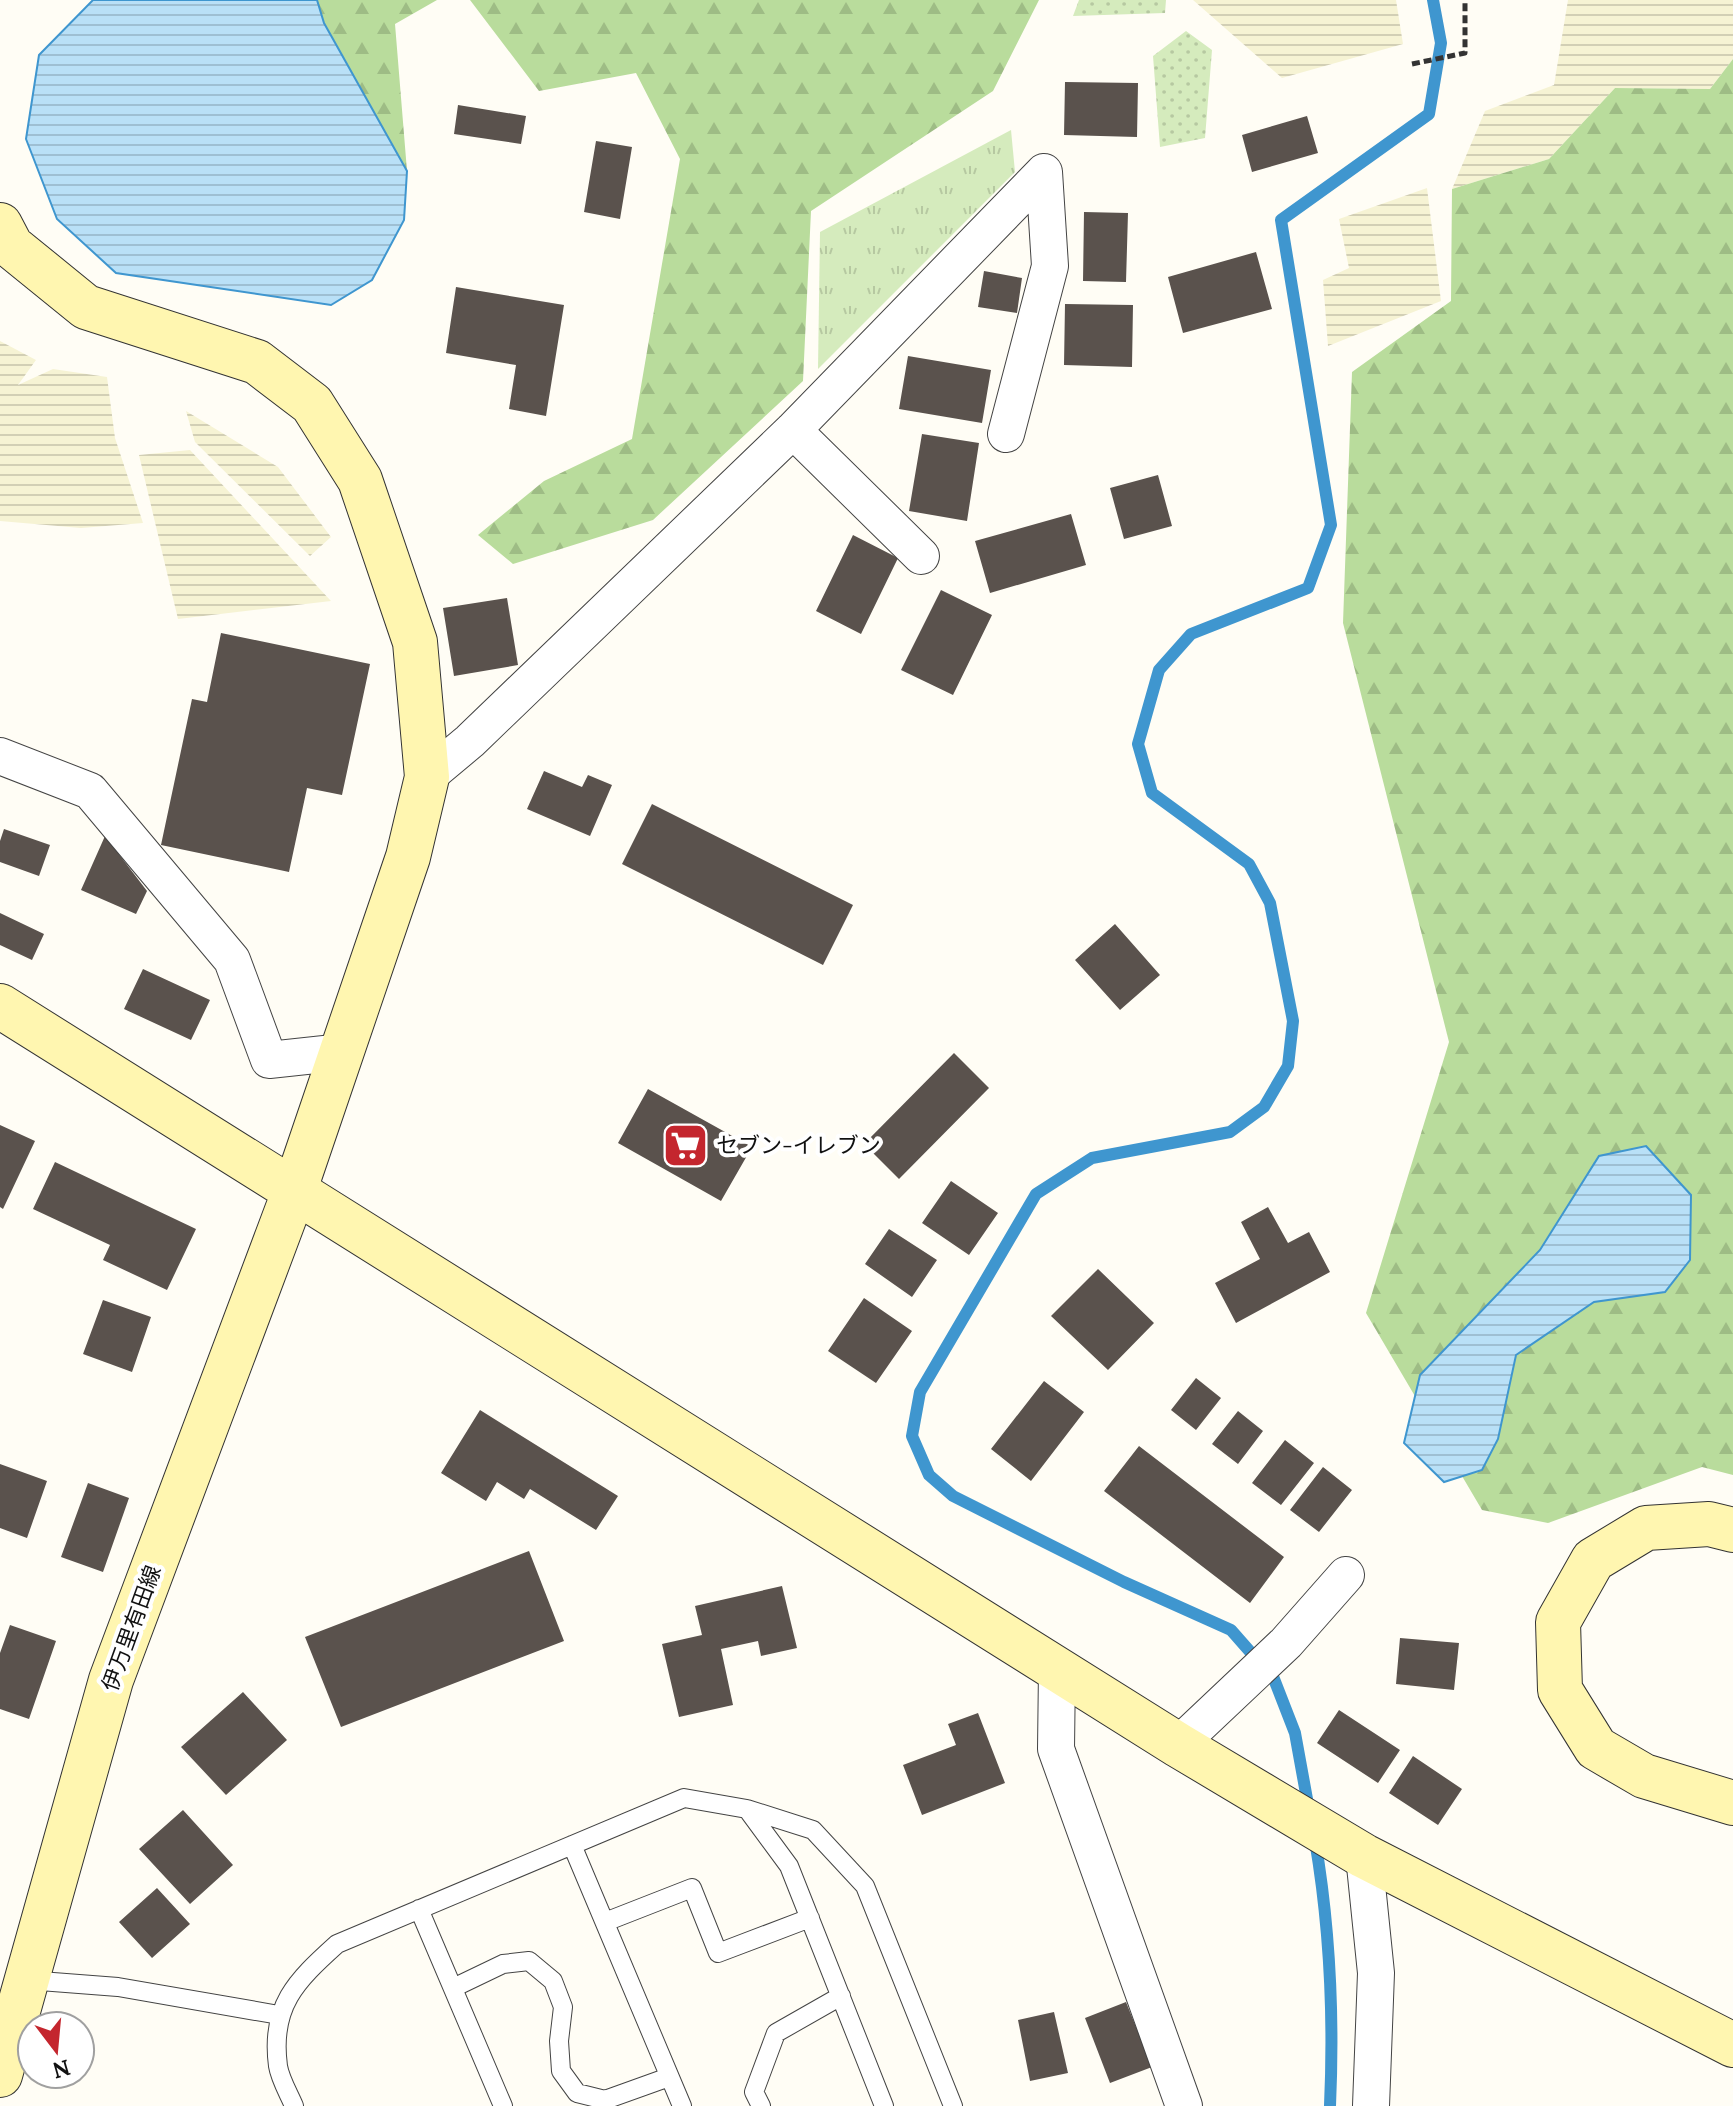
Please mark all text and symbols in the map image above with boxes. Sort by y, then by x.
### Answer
supermarket icon: セブン-イレブン [661,1121,709,1169]
place label: セブン-イレブン [716,1131,881,1159]
street label: 伊万里有田線 [95,1561,167,1695]
north arrow [16,2010,96,2090]
text: N [49,2053,74,2085]

